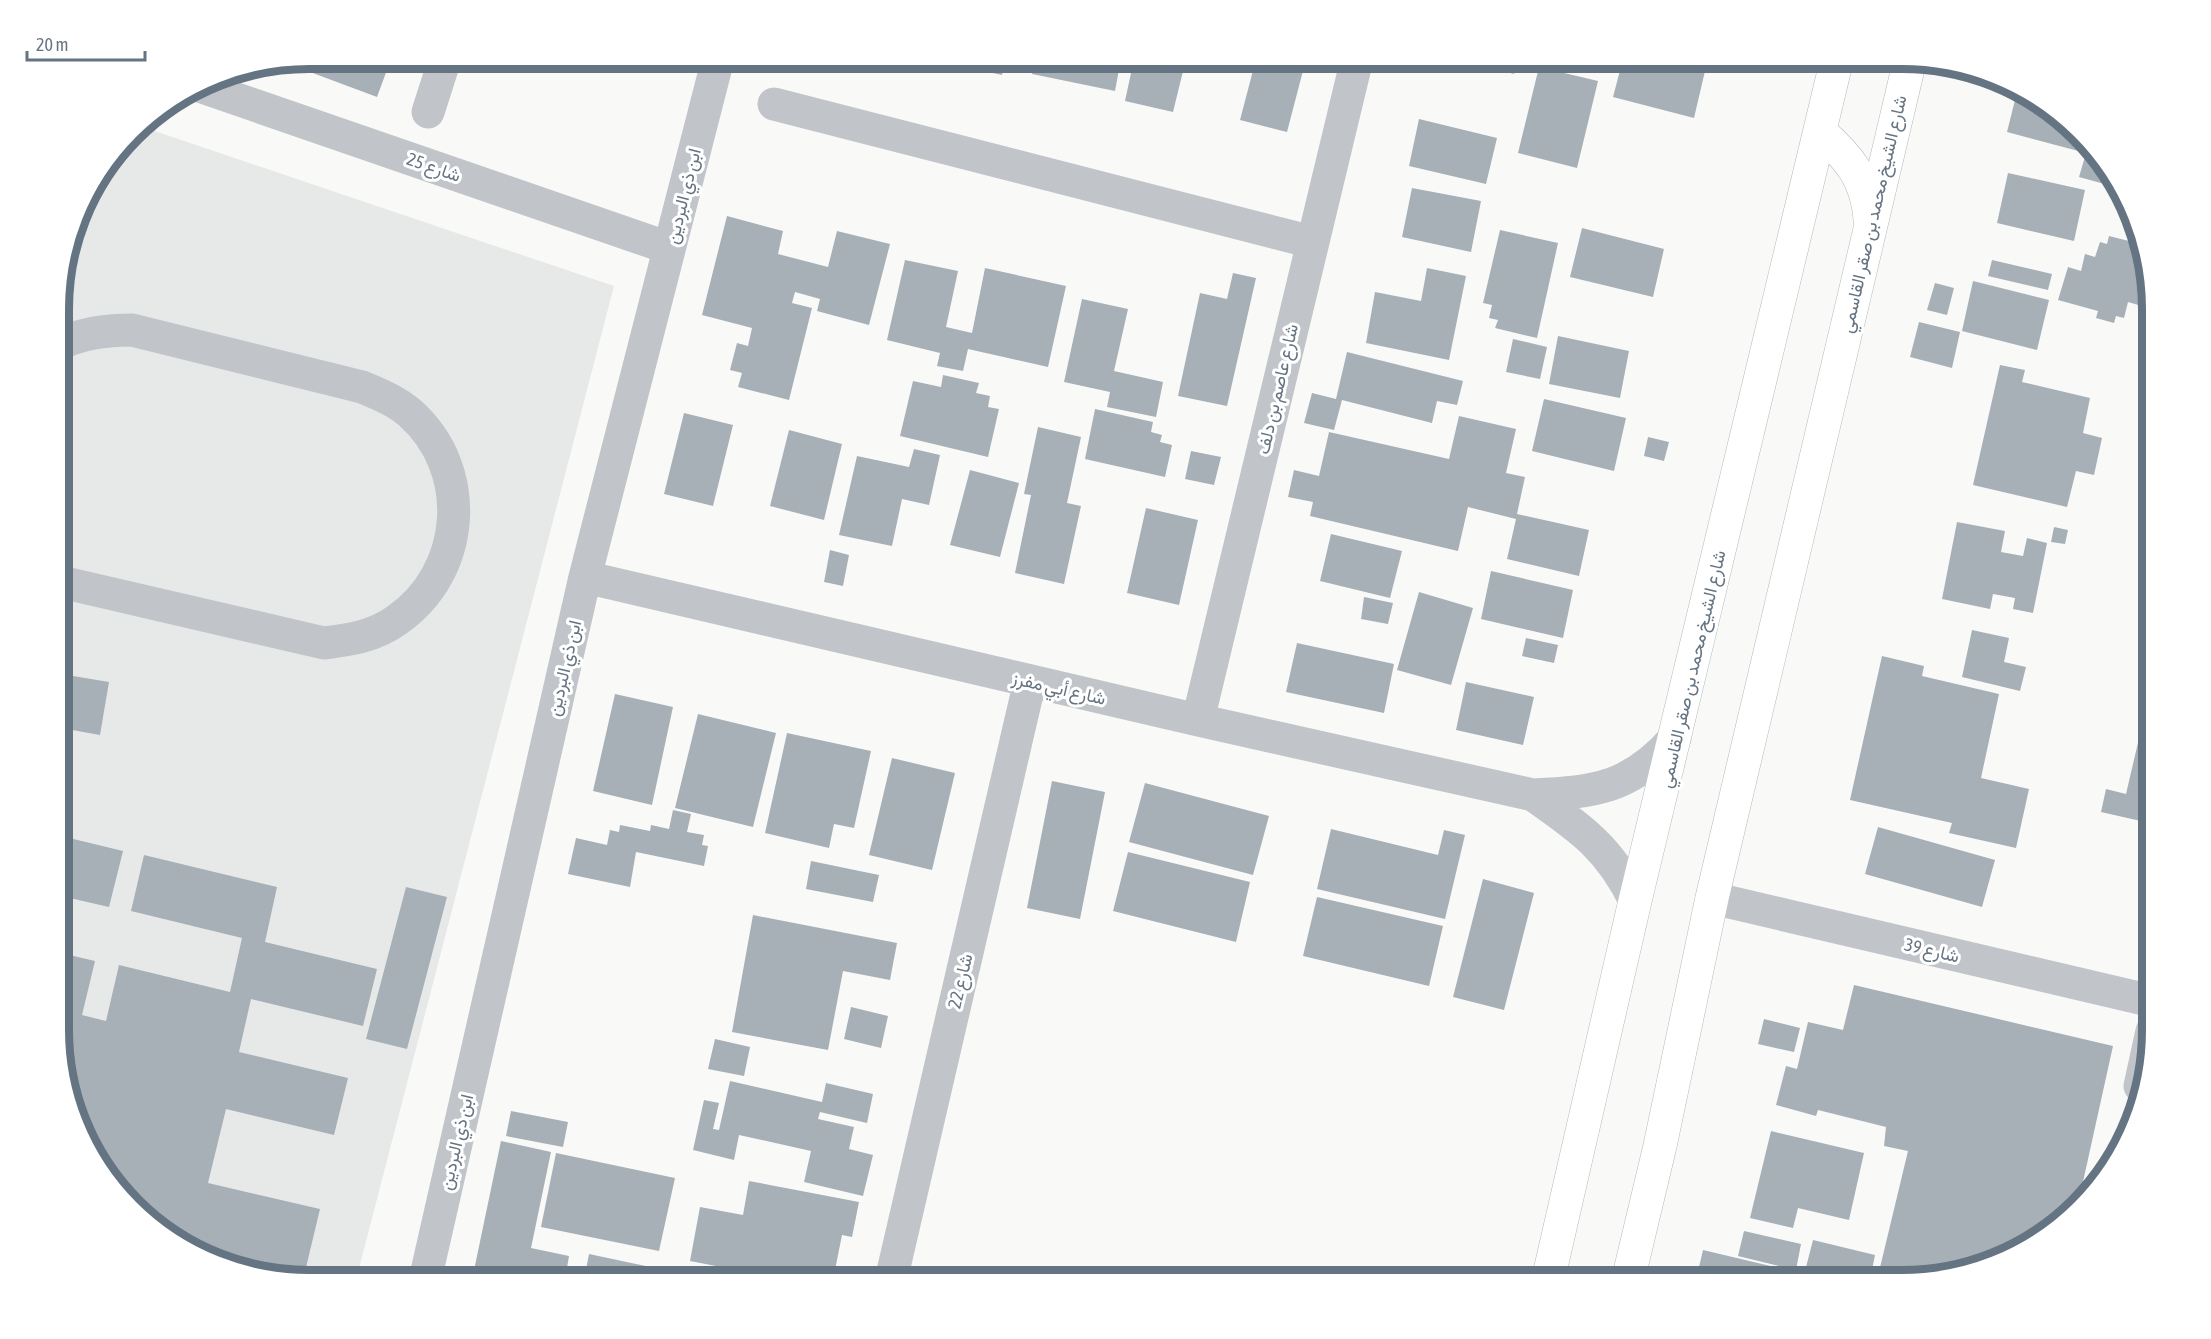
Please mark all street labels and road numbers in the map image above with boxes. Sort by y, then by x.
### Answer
street label: شارع الشيخ محمد بن صقر القاسمي [1835,93,1915,336]
street label: ابن ذي البردين [661,146,710,247]
street label: شارع 25 [404,148,464,188]
street label: شارع عاصم بن دلف [1252,322,1304,457]
street label: شارع الشيخ محمد بن صقر القاسمي [1654,548,1734,791]
street label: ابن ذي البردين [543,618,590,719]
street label: شارع أبي مفرز [1008,667,1108,714]
street label: شارع 39 [1902,934,1961,968]
street label: شارع 22 [944,952,978,1011]
street label: ابن ذي البردين [435,1092,482,1193]

